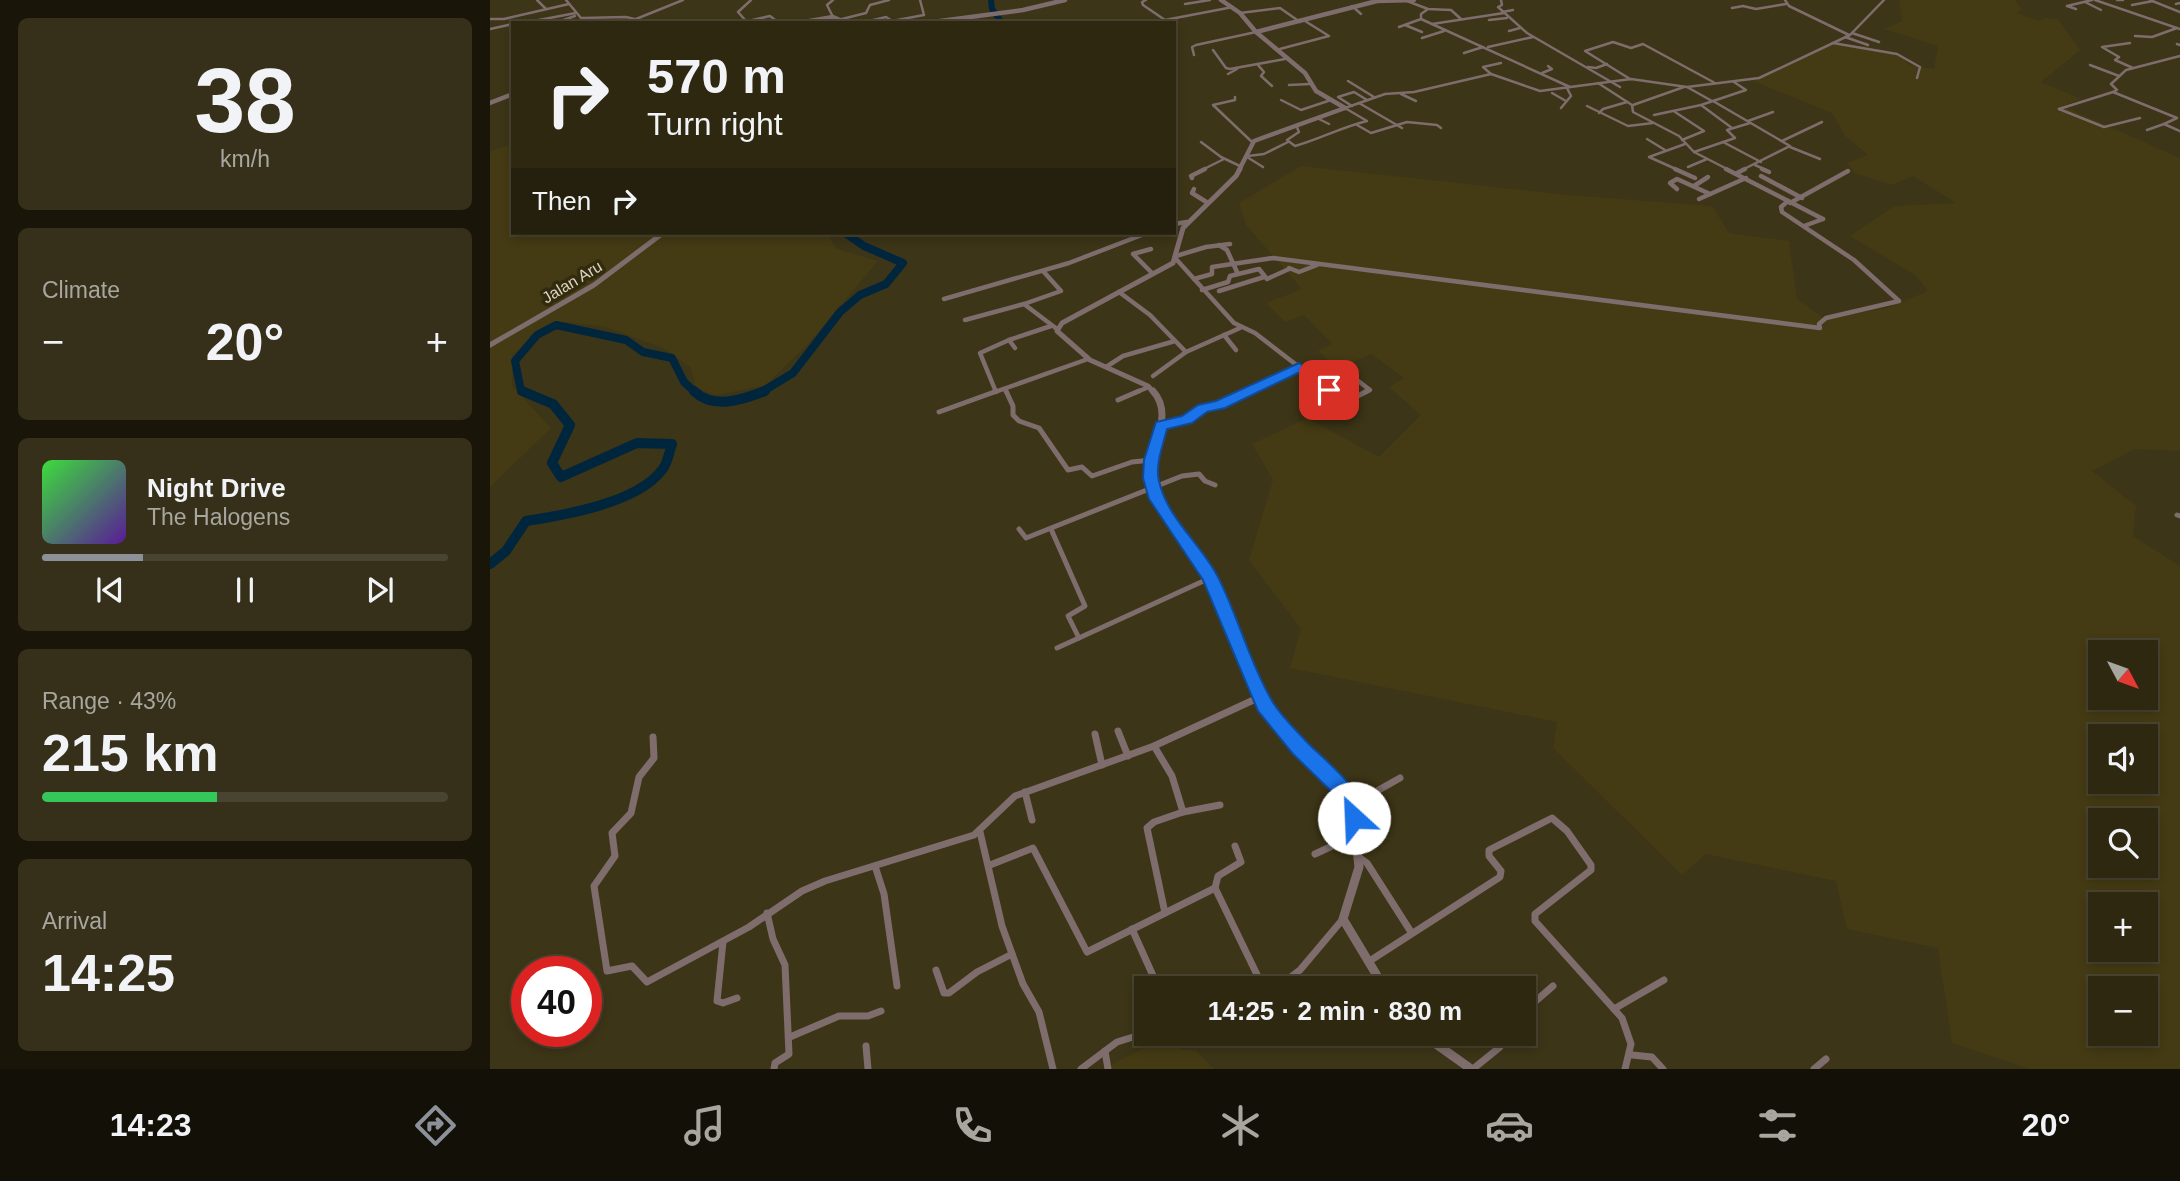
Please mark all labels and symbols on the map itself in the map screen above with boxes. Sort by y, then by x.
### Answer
street label: Jalan Aru [539,258,605,306]
pin [1299,360,1359,420]
north arrow [2088,640,2158,710]
position arrow [1317,781,1391,855]
speed limit sign: 40 [511,956,602,1047]

